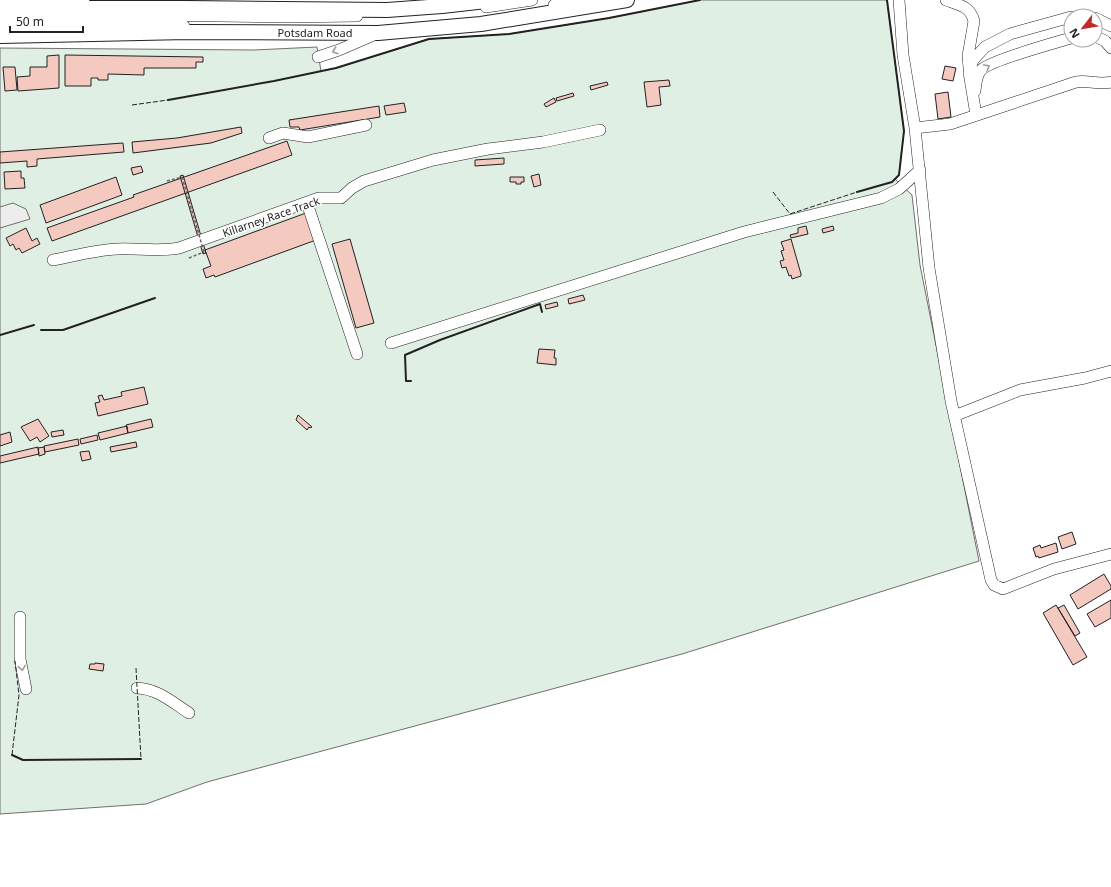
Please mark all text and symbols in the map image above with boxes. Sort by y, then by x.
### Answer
scale bar [10,8,83,34]
north arrow [1063,8,1103,48]
text: 50 m [16,13,44,30]
street label: Potsdam Road [277,25,353,40]
text: N [1065,26,1083,41]
one-way arrow [332,46,339,54]
one-way arrow [983,64,990,71]
street label: Killarney Race Track [220,193,322,240]
one-way arrow [17,665,25,671]

